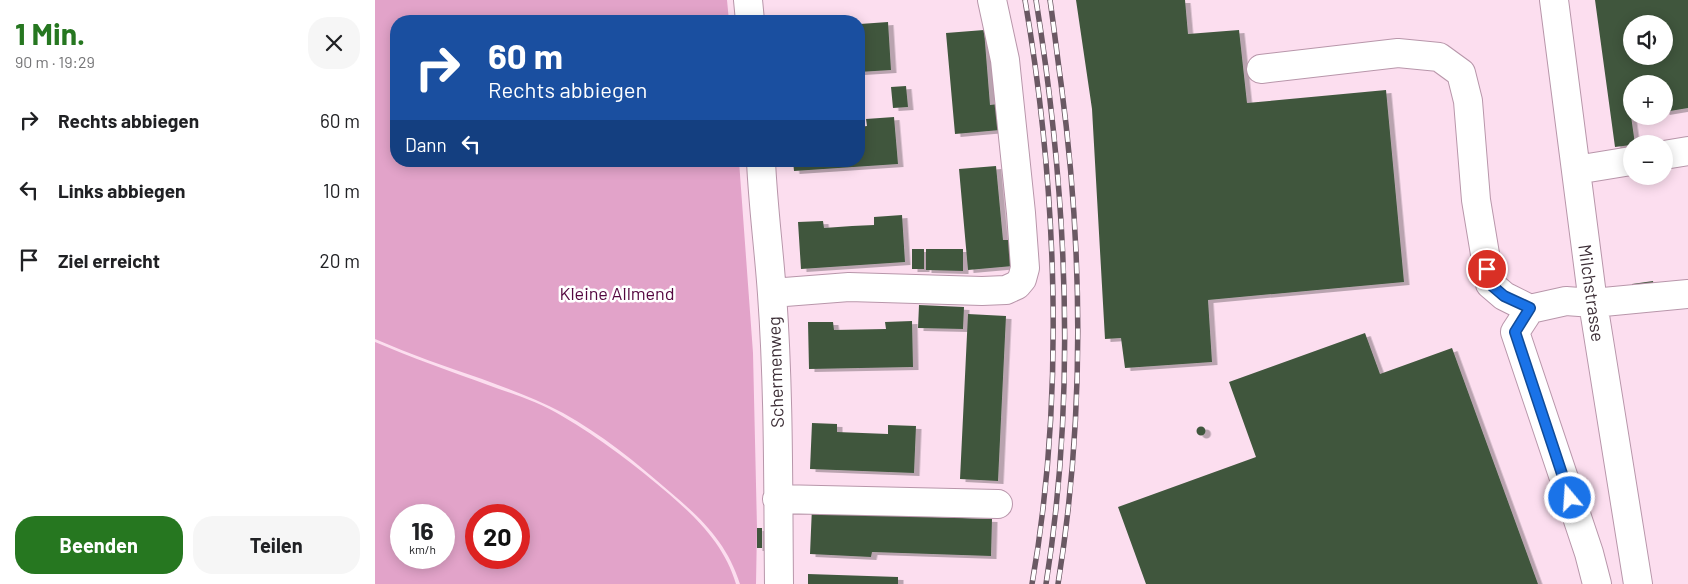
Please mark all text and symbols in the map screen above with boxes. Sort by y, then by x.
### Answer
text: 1 Min. [15,15,85,51]
map controls [1623,15,1673,185]
button: sound [1623,15,1673,65]
button: close [308,17,360,69]
text: 60 m [488,34,563,76]
icon: right [405,35,470,100]
text: 90 m · 19:29 [15,52,95,71]
button: + [1623,75,1673,125]
text: Rechts abbiegen [488,76,647,102]
icon: right [15,106,43,134]
text: Rechts abbiegen [58,109,199,132]
text: 60 m [320,109,360,132]
icon: left [457,130,485,158]
text: Dann [405,133,447,156]
button: − [1623,135,1673,185]
icon: left [15,176,43,204]
text: Links abbiegen [58,179,185,202]
text: 10 m [323,179,360,202]
street label: Milchstrasse [1574,243,1610,343]
icon: arrive [15,246,43,274]
pin [1466,248,1508,290]
text: Ziel erreicht [58,249,160,272]
text: 20 m [320,249,360,272]
icon: arrive [1473,255,1501,283]
park label: Kleine Allmend [559,282,675,304]
street label: Schermenweg [762,316,788,428]
position arrow [1543,471,1595,523]
speed limit sign: 20 [465,504,530,569]
text: 16 [411,515,434,545]
button: Beenden [15,516,183,574]
button: Teilen [193,516,360,574]
text: km/h [409,542,436,556]

